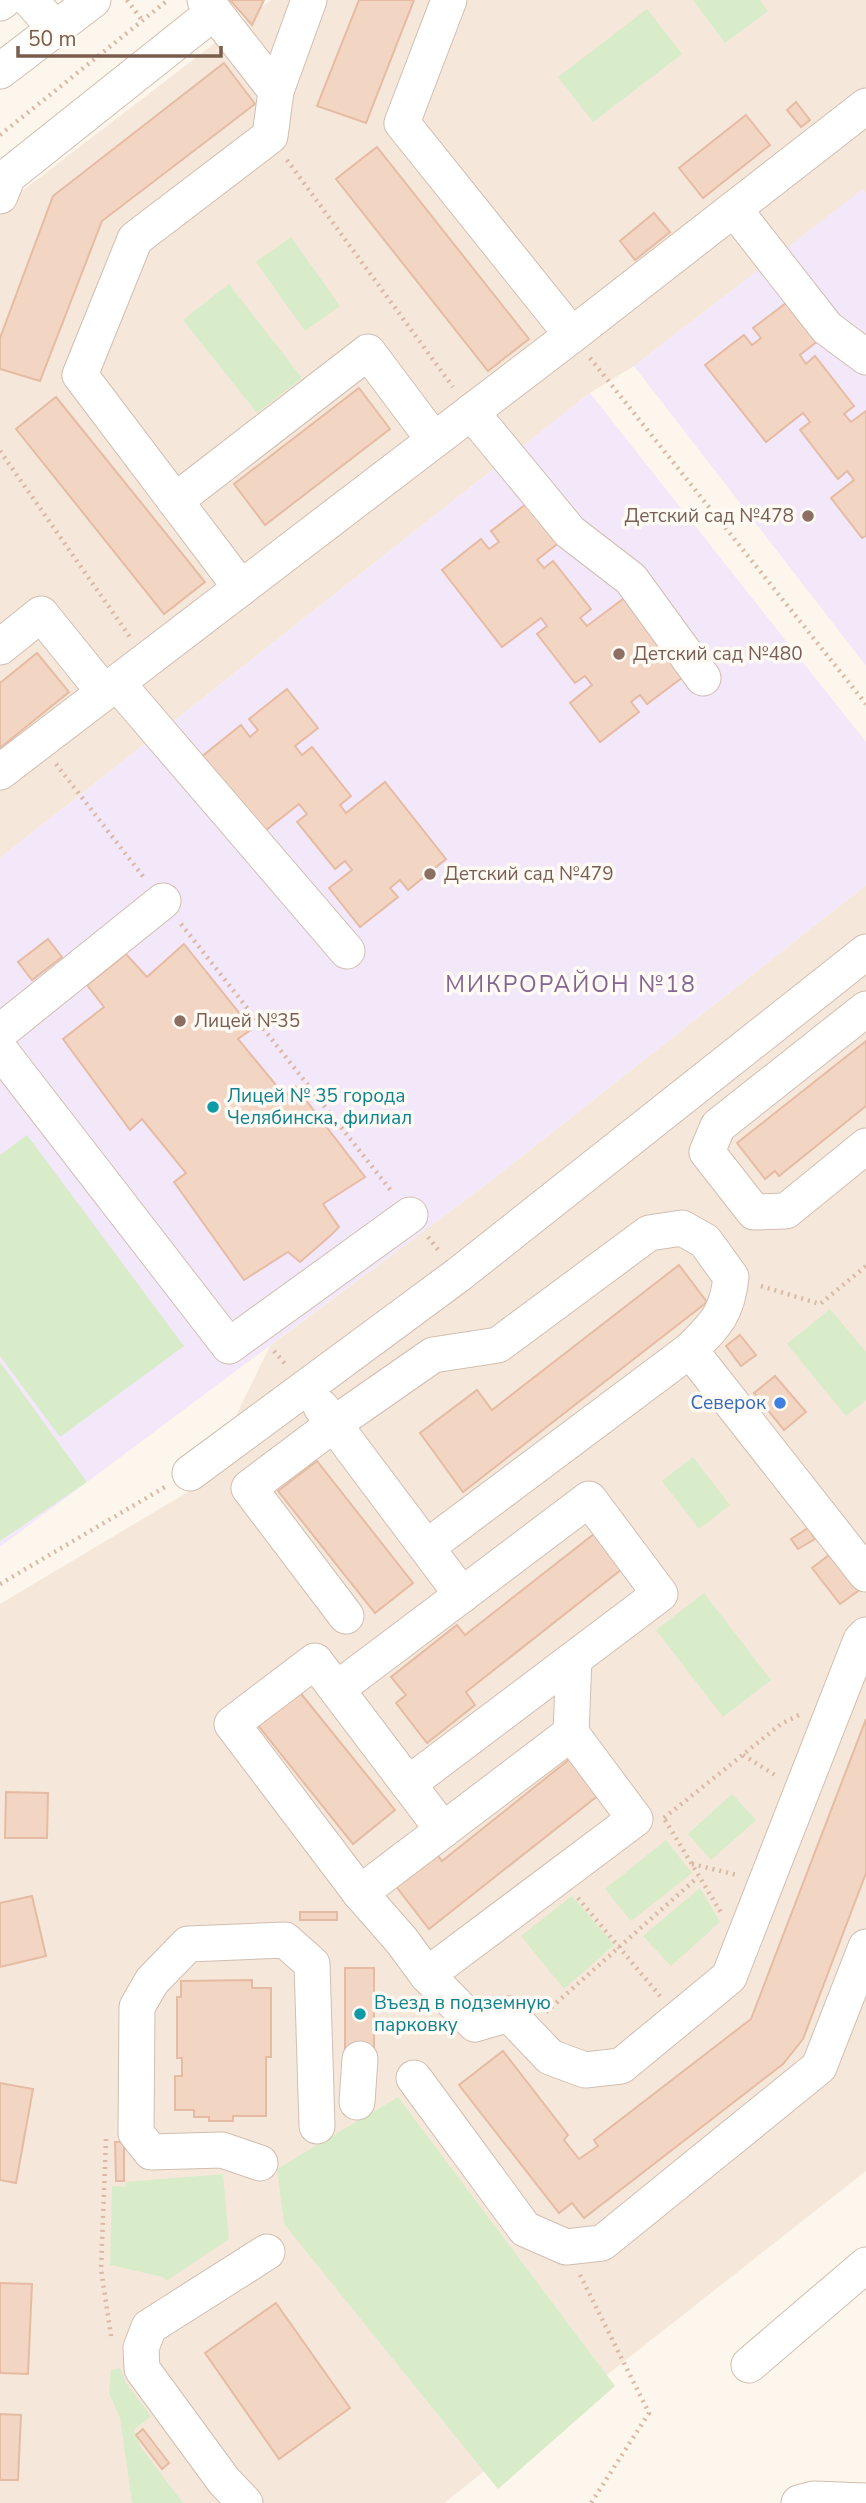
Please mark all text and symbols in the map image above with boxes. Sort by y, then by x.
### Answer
scale bar [18,14,220,58]
text: 50 m [28,25,77,53]
place label: Детский сад №478 [624,503,794,529]
marker: Детский сад №478 [800,508,816,524]
place label: Детский сад №480 [633,641,803,667]
marker: Детский сад №480 [611,646,627,662]
place label: Детский сад №479 [444,861,614,887]
marker: Детский сад №479 [422,866,438,882]
district label: МИКРОРАЙОН №18 [445,969,697,1000]
place label: Лицей №35 [194,1008,300,1034]
marker: Лицей №35 [172,1013,188,1029]
place label: Лицей № 35 города Челябинска, филиал [227,1083,412,1131]
marker: Лицей № 35 города Челябинска, филиал [205,1099,221,1115]
place label: Северок [690,1390,766,1416]
marker: Северок [772,1395,788,1411]
place label: Въезд в подземную парковку [374,1990,551,2038]
marker: Въезд в подземную парковку [352,2006,368,2022]

